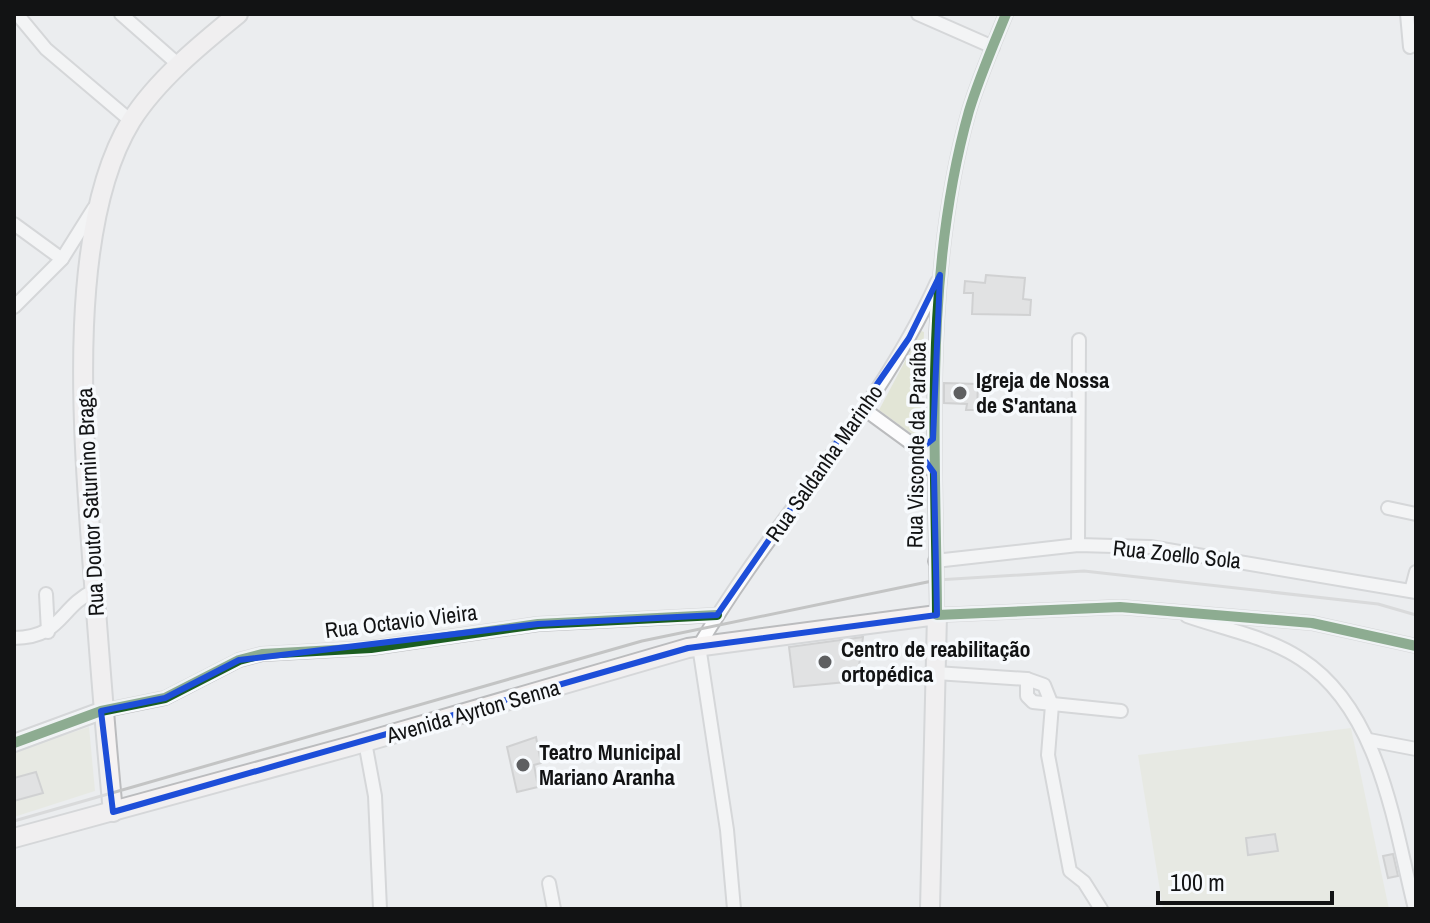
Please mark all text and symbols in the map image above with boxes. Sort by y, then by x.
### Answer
street label: Rua Visconde da Paraíba [899,342,933,548]
place label: Igreja de Nossa de S'antana [976,365,1109,420]
street label: Rua Saldanha Marinho [759,378,889,548]
marker: Igreja de Nossa de S'antana [951,384,969,402]
street label: Rua Doutor Saturnino Braga [69,387,111,617]
street label: Rua Zoello Sola [1112,532,1242,576]
street label: Rua Octavio Vieira [323,597,479,645]
place label: Centro de reabilitação ortopédica [841,634,1031,689]
marker: Centro de reabilitação ortopédica [816,653,834,671]
street label: Avenida Ayrton Senna [382,672,563,750]
place label: Teatro Municipal Mariano Aranha [539,737,681,792]
marker: Teatro Municipal Mariano Aranha [514,756,532,774]
scale bar [1158,855,1332,905]
text: 100 m [1170,866,1225,898]

